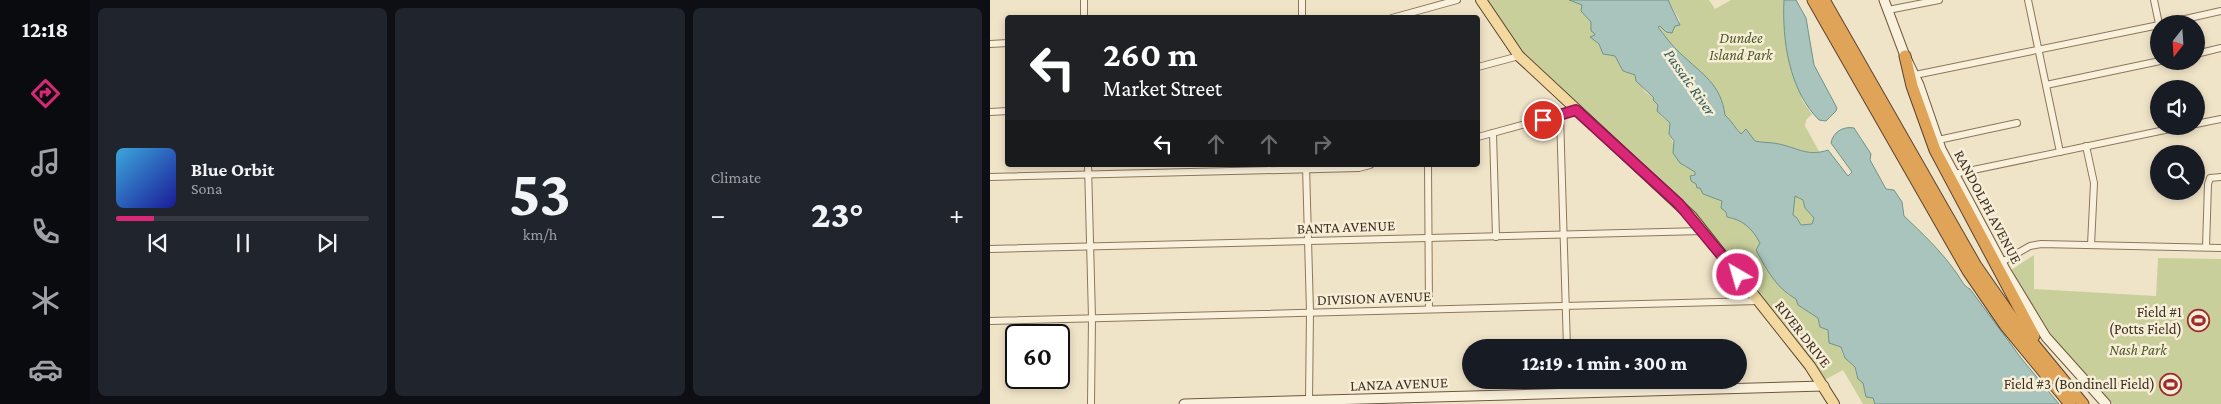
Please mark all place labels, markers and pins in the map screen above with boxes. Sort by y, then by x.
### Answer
pin [1522,99,1564,141]
place label: Field #1 (Potts Field) [2109,304,2182,338]
sports icon: Field #1 (Potts Field) [2186,309,2210,333]
sports icon: Field #3 (Bondinell Field) [2159,372,2183,396]
place label: Field #3 (Bondinell Field) [2004,376,2155,393]

